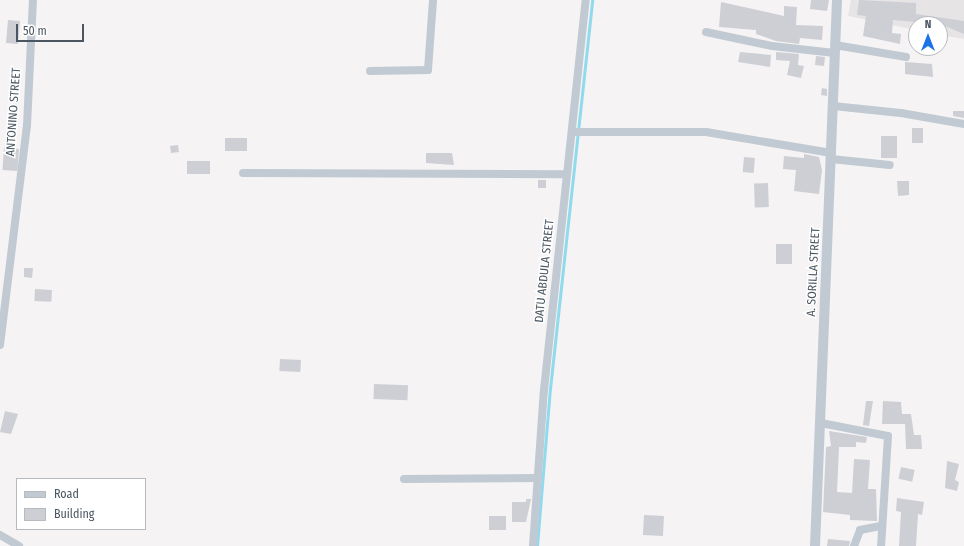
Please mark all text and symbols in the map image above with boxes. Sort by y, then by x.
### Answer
scale bar [18,16,86,42]
north arrow [908,16,948,56]
text: N [925,18,931,31]
text: 50 m [23,24,47,38]
street label: ANTONINO STREET [4,67,24,157]
street label: DATU ABDULA STREET [532,219,558,323]
street label: A. SORILLA STREET [804,227,824,317]
legend [16,478,146,530]
text: Road [54,487,79,501]
text: Building [54,507,94,521]

